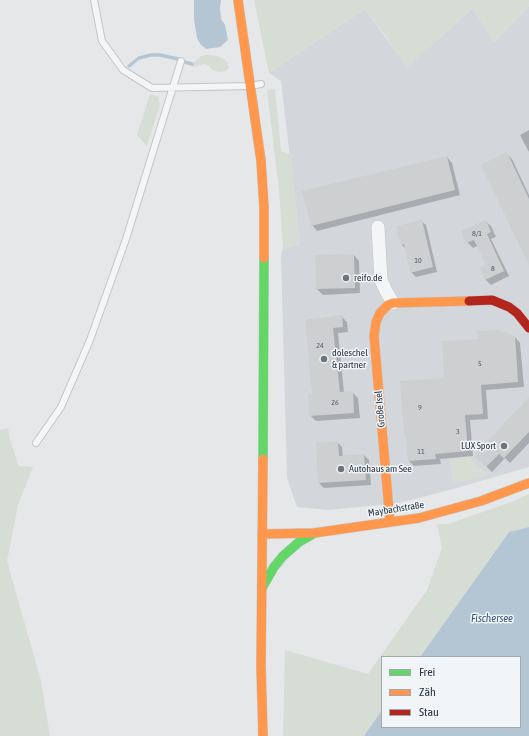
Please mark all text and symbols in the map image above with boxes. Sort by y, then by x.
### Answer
house number: 8/1 [472,228,482,238]
house number: 10 [414,255,422,265]
house number: 8 [491,263,495,273]
place label: reifo.de [354,272,382,284]
marker: reifo.de [341,273,351,283]
house number: 24 [316,340,324,350]
place label: doleschel & partner [332,347,368,370]
marker: doleschel & partner [319,354,329,364]
house number: 5 [478,358,482,368]
street label: Große Isel [372,390,388,428]
house number: 26 [331,397,339,407]
house number: 9 [418,402,422,412]
house number: 3 [456,426,460,436]
place label: LUX Sport [461,440,496,452]
marker: LUX Sport [499,441,509,451]
house number: 11 [417,446,425,456]
place label: Autohaus am See [349,463,412,475]
marker: Autohaus am See [336,464,346,474]
street label: Maybachstraße [367,499,425,519]
water label: Fischersee [471,612,513,626]
legend [381,656,521,728]
text: Frei [419,665,435,679]
text: Zäh [419,685,436,699]
text: Stau [419,705,439,719]

